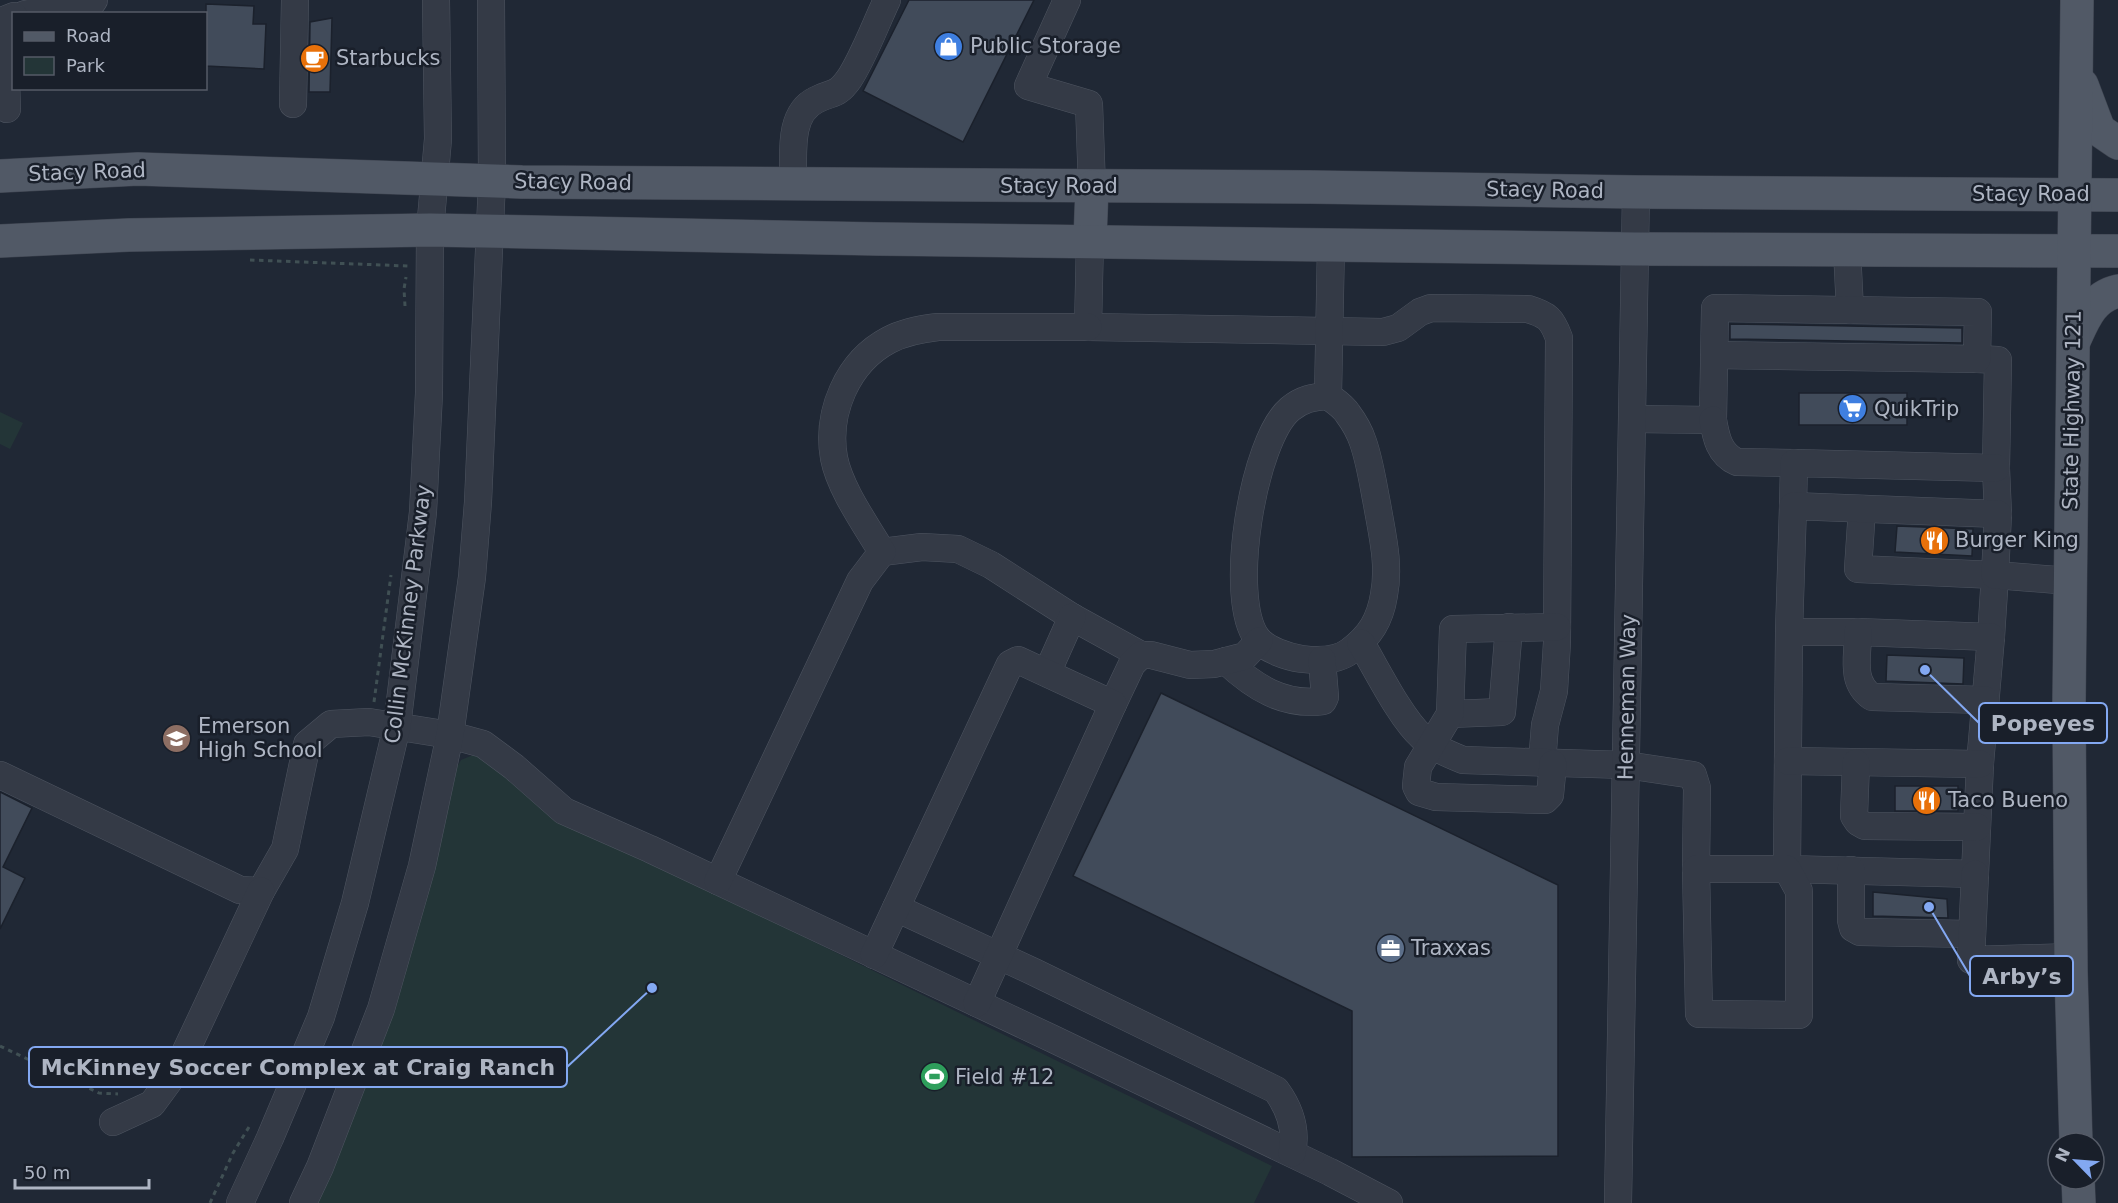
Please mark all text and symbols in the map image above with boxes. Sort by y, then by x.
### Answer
legend [12,12,207,90]
text: Road [66,25,111,46]
shop icon: Public Storage [933,30,965,62]
place label: Public Storage [970,34,1121,58]
cafe icon: Starbucks [299,42,331,74]
place label: Starbucks [336,46,440,70]
text: Park [66,55,105,76]
street label: Stacy Road [28,158,146,186]
street label: Stacy Road [514,169,632,195]
street label: Stacy Road [1000,174,1118,198]
street label: Stacy Road [1486,177,1604,203]
street label: Stacy Road [1972,182,2090,206]
street label: State Highway 121 [2058,310,2086,510]
supermarket icon: QuikTrip [1837,393,1869,425]
place label: QuikTrip [1874,397,1959,421]
street label: Collin McKinney Parkway [380,483,436,745]
restaurant icon: Burger King [1918,524,1950,556]
place label: Burger King [1955,528,2079,552]
street label: Henneman Way [1614,614,1640,780]
callout: Popeyes [1979,703,2107,743]
text: Popeyes [1991,711,2095,736]
place label: Emerson High School [198,714,323,762]
school or university icon: Emerson High School [161,722,193,754]
restaurant icon: Taco Bueno [1911,784,1943,816]
place label: Taco Bueno [1947,788,2068,812]
office icon: Traxxas [1374,932,1406,964]
place label: Traxxas [1410,936,1491,960]
callout: Arby’s [1970,956,2073,996]
text: Arby’s [1982,964,2062,989]
callout: McKinney Soccer Complex at Craig Ranch [29,1047,567,1087]
text: McKinney Soccer Complex at Craig Ranch [41,1055,555,1080]
sports icon: Field #12 [918,1061,950,1093]
place label: Field #12 [955,1065,1054,1089]
north arrow [2046,1131,2106,1191]
text: N [2051,1145,2074,1165]
scale bar [15,1152,148,1190]
text: 50 m [24,1162,70,1183]

